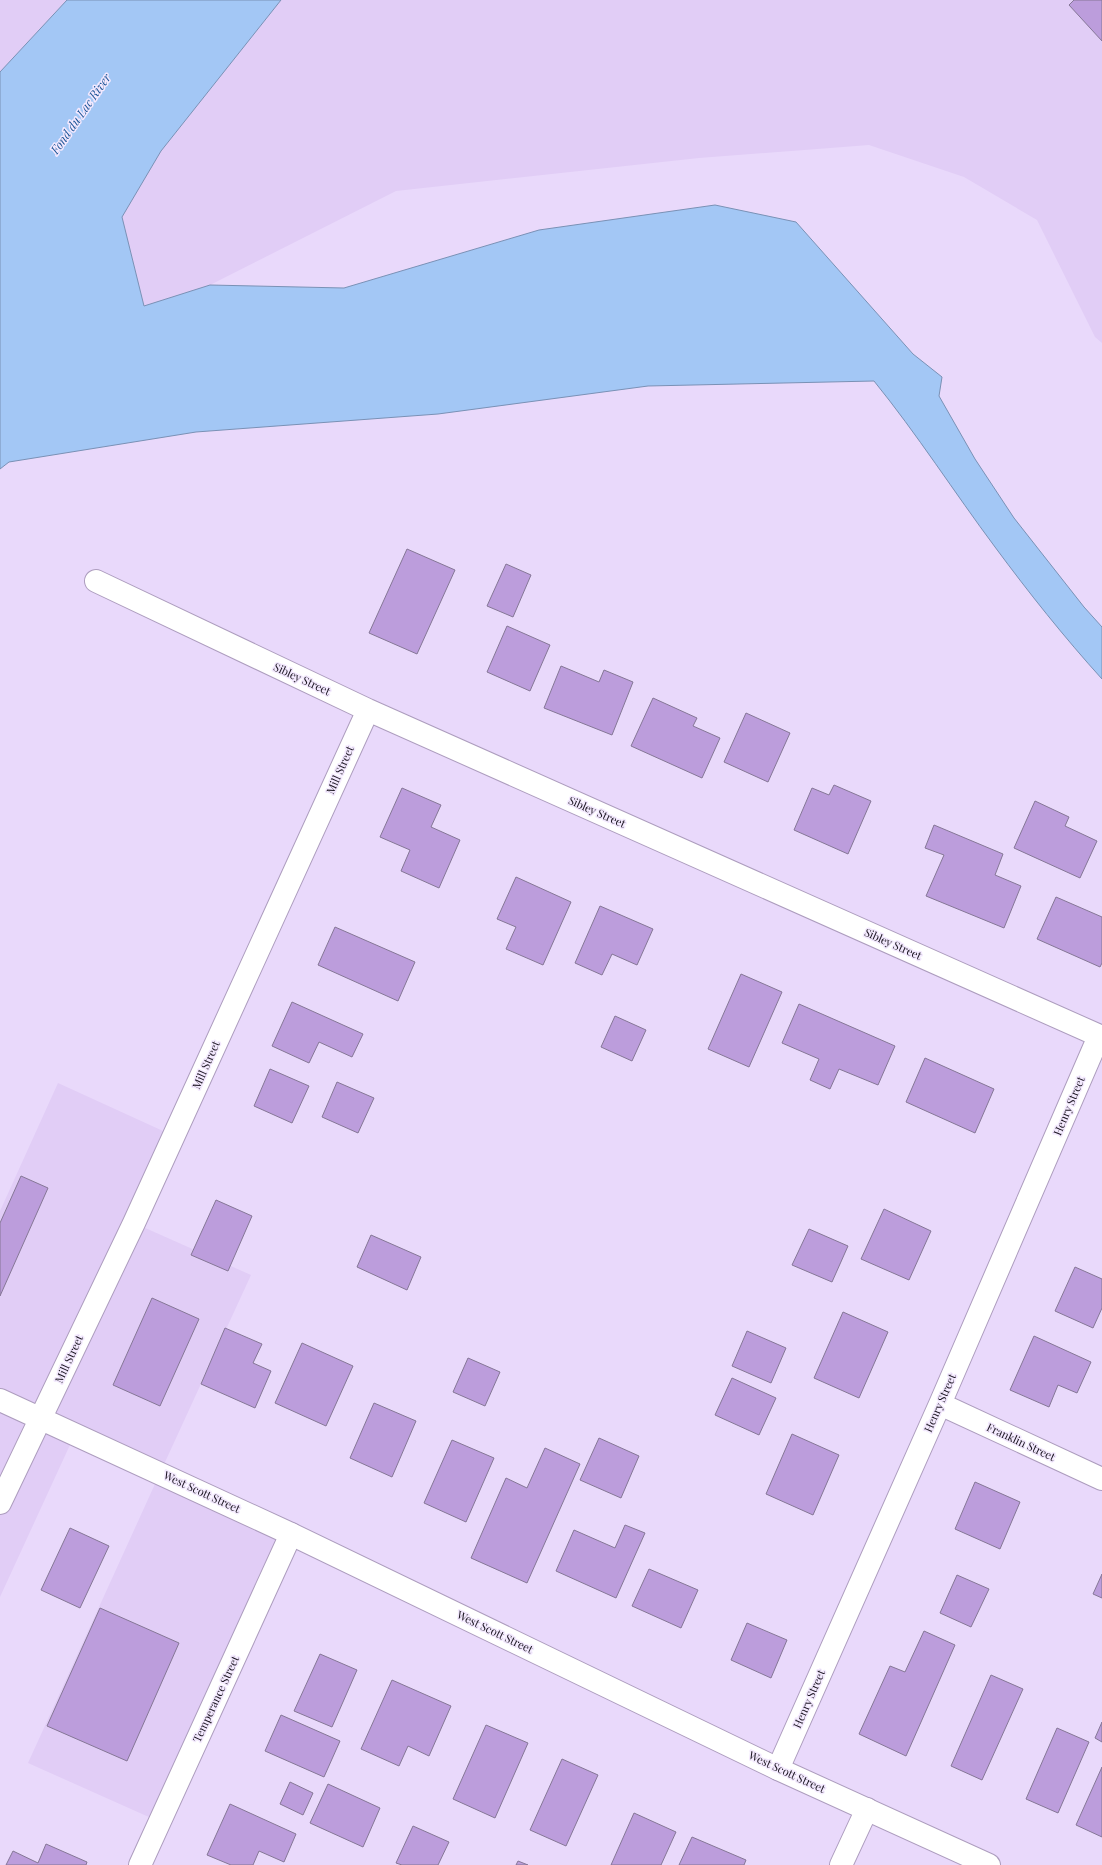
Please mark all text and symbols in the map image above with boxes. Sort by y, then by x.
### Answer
water label: Fond du Lac River [46,69,114,158]
street label: Sibley Street [271,659,333,698]
street label: Mill Street [322,743,357,796]
street label: Sibley Street [566,792,628,831]
street label: Sibley Street [862,924,924,963]
street label: Mill Street [188,1038,223,1091]
street label: Henry Street [1049,1074,1088,1138]
street label: Mill Street [51,1332,86,1385]
street label: Henry Street [920,1371,959,1434]
street label: Franklin Street [984,1419,1058,1464]
street label: West Scott Street [161,1467,243,1516]
street label: West Scott Street [454,1606,536,1657]
street label: Temperance Street [189,1653,242,1744]
street label: Henry Street [789,1667,828,1730]
street label: West Scott Street [746,1747,828,1796]

